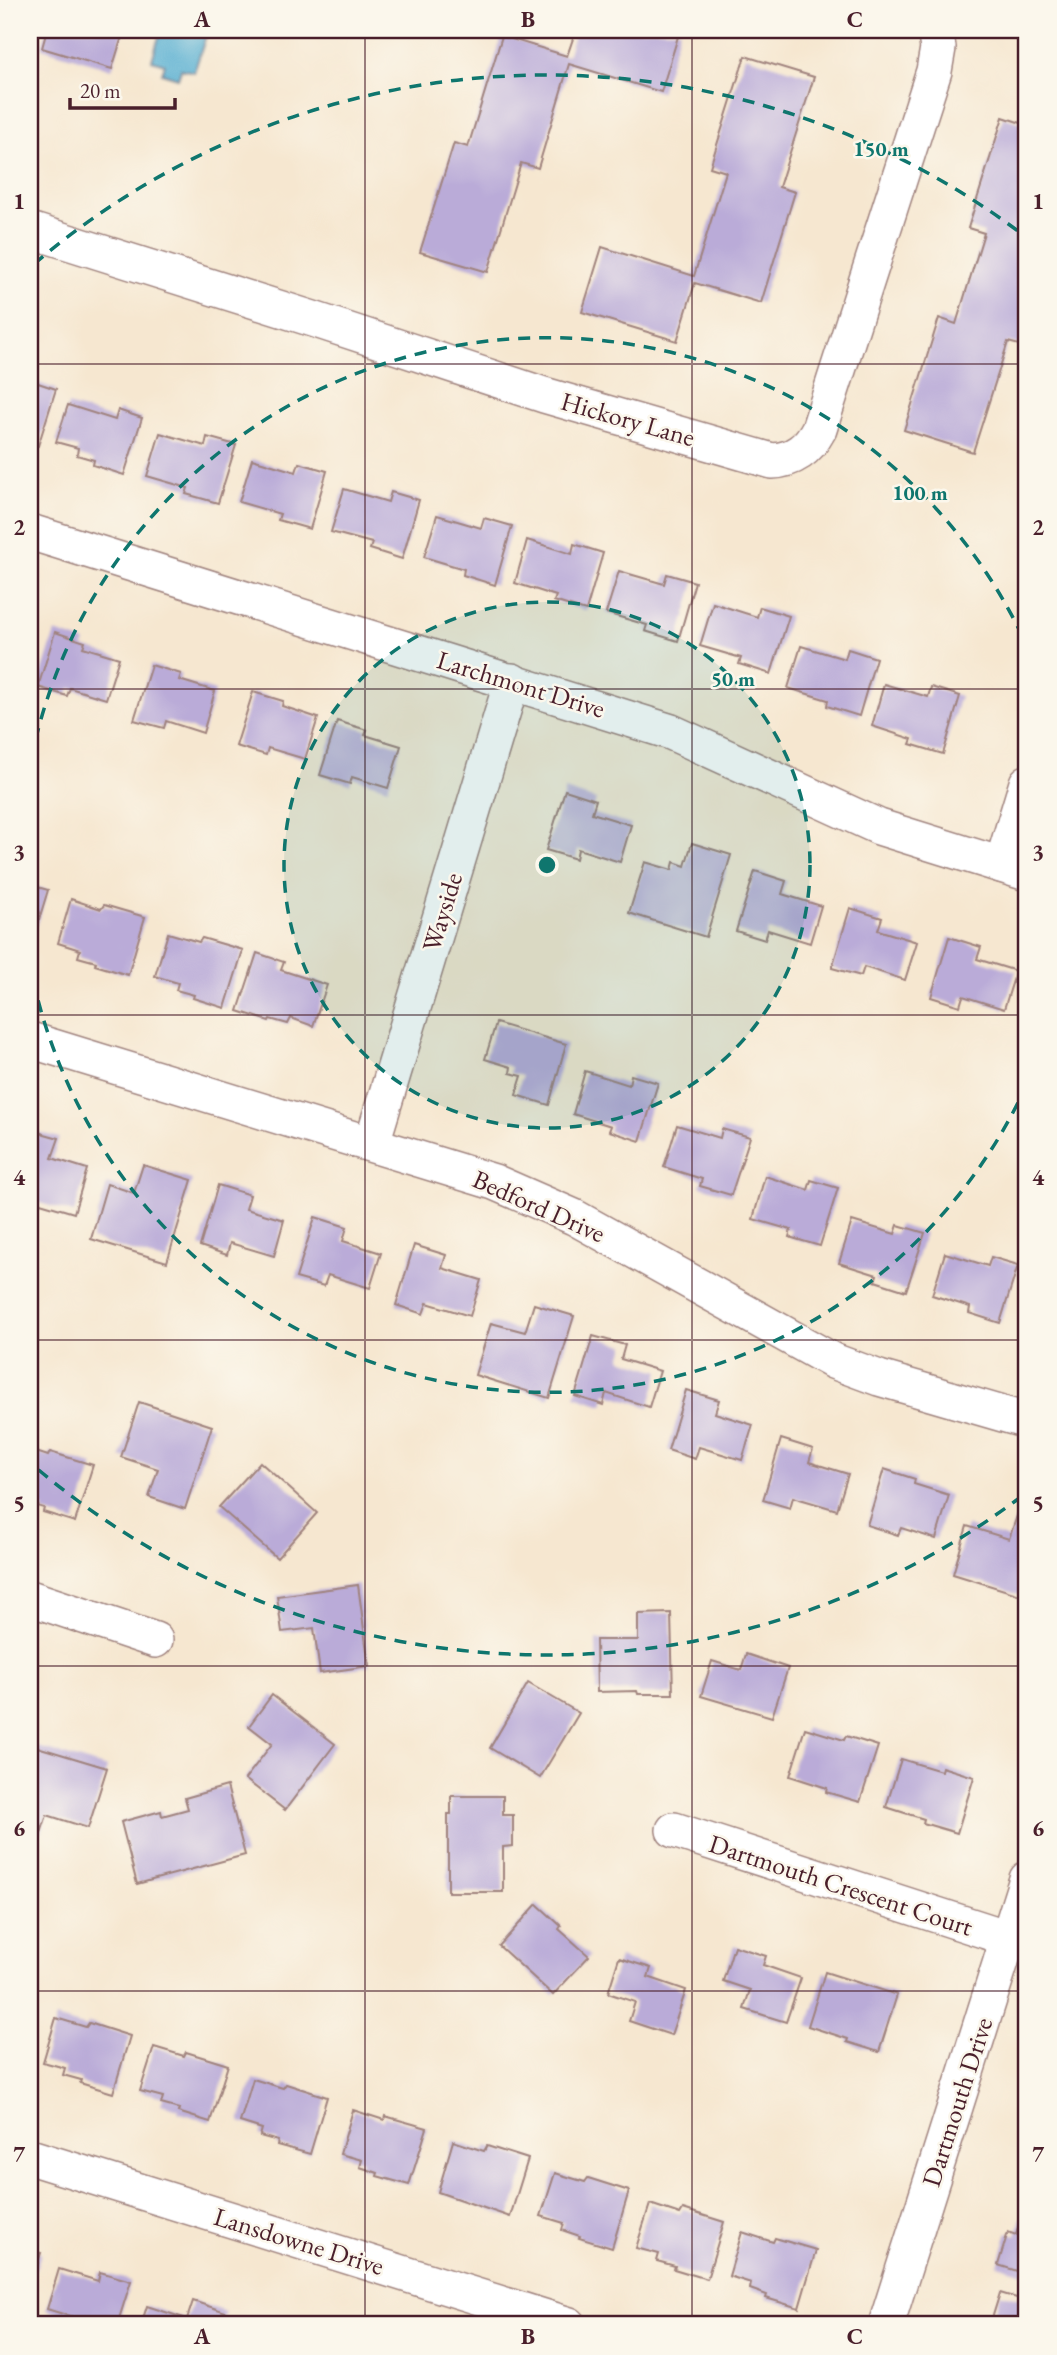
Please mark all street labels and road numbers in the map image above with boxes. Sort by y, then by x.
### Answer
street label: Hickory Lane [557,384,699,454]
street label: Larchmont Drive [433,642,609,726]
street label: Wayside [414,868,470,956]
street label: Bedford Drive [468,1162,610,1250]
street label: Dartmouth Crescent Court [705,1826,977,1944]
street label: Dartmouth Drive [914,2013,1000,2191]
street label: Lansdowne Drive [210,2199,388,2283]

